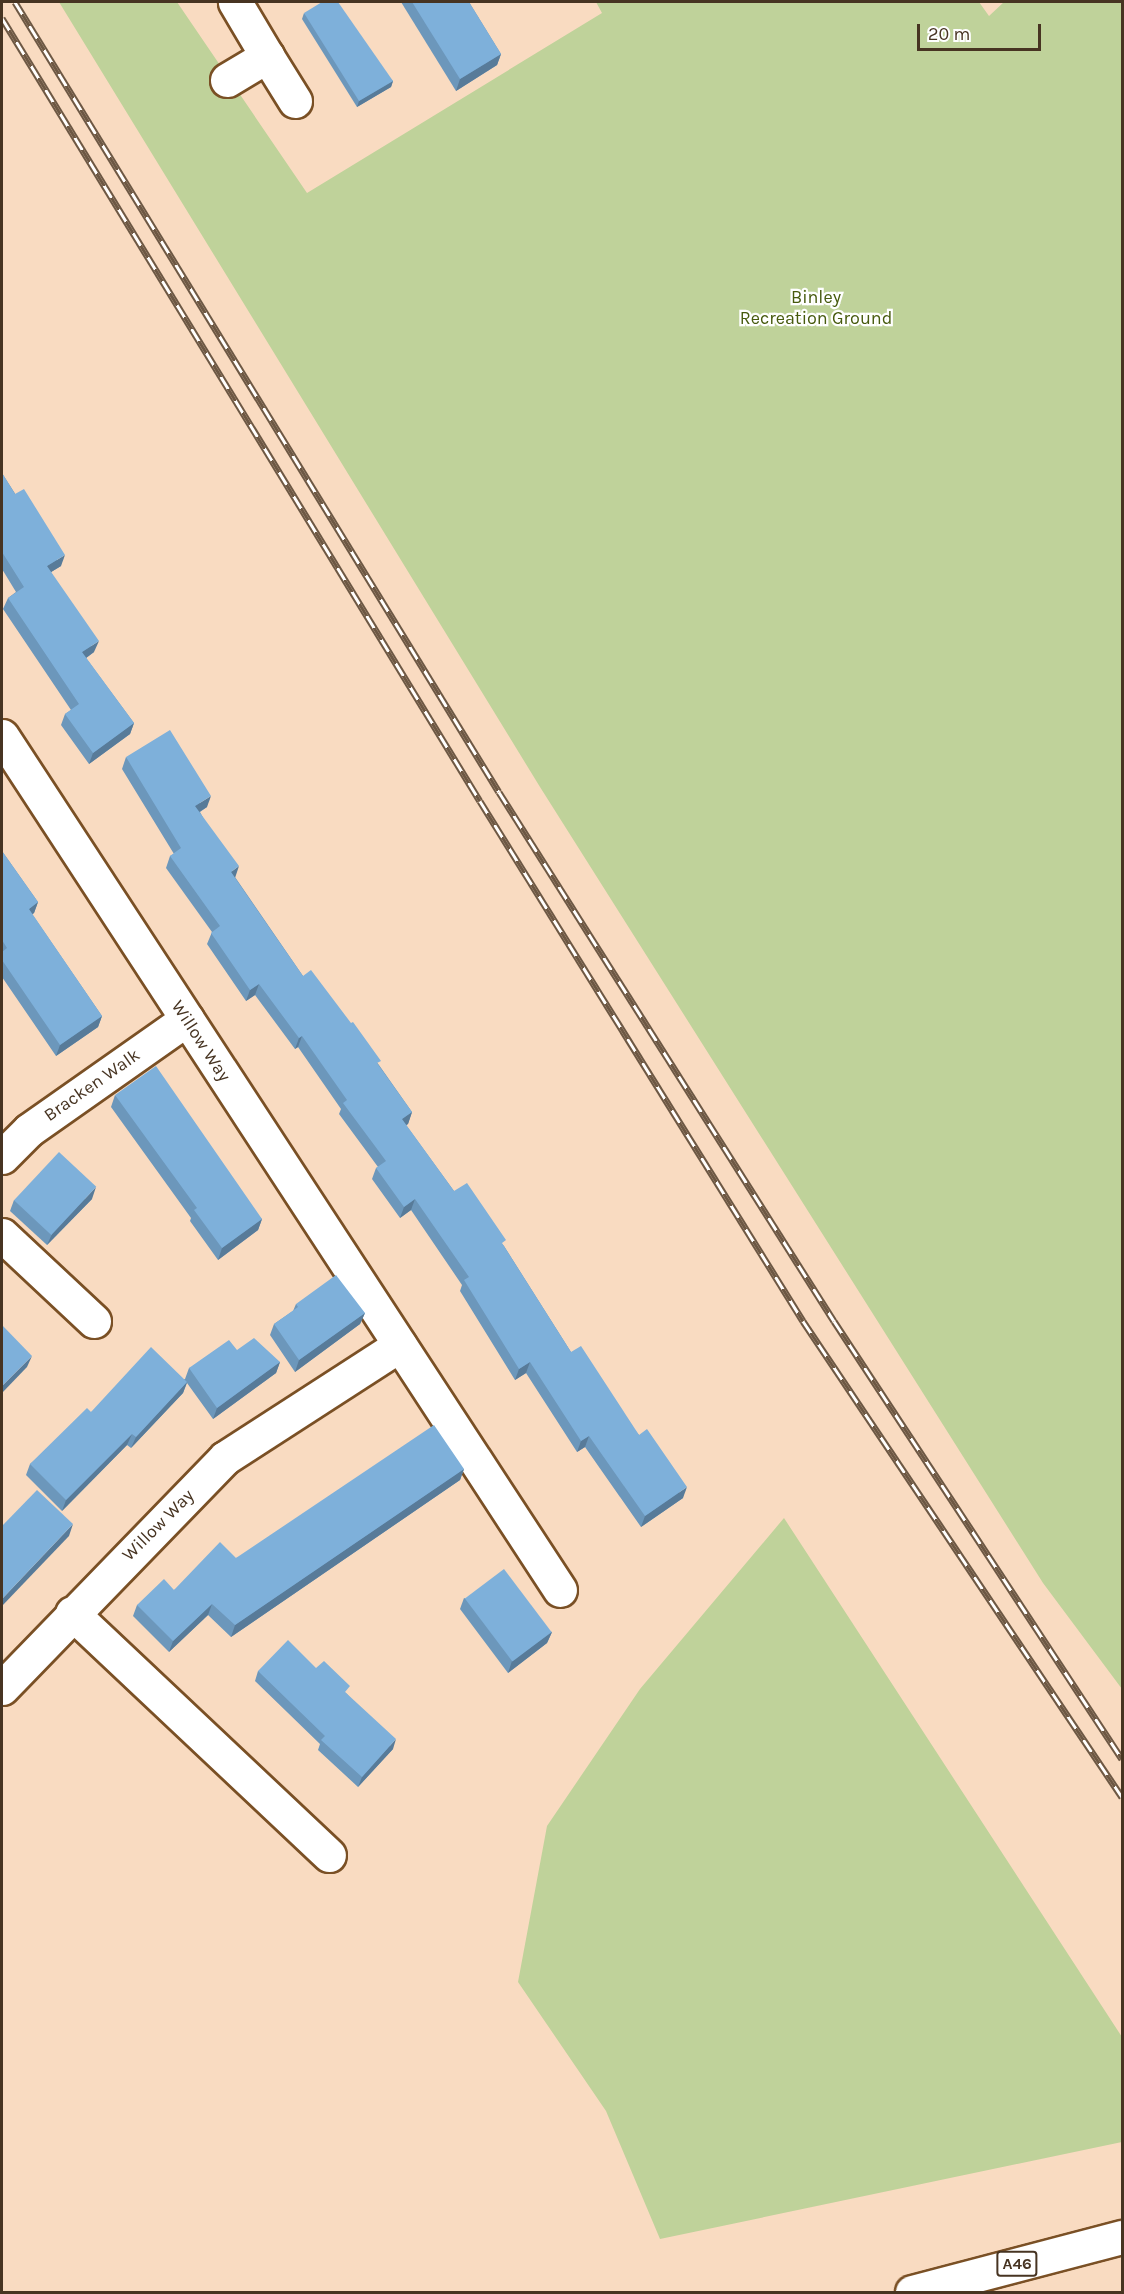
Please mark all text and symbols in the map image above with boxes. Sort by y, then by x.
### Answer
scale bar [920,12,1044,50]
text: 20 m [928,23,970,45]
park label: Binley Recreation Ground [740,287,892,330]
street label: Willow Way [167,996,235,1086]
street label: Bracken Walk [40,1044,144,1126]
street label: Willow Way [118,1485,198,1565]
road number: A46 [996,2251,1038,2277]

